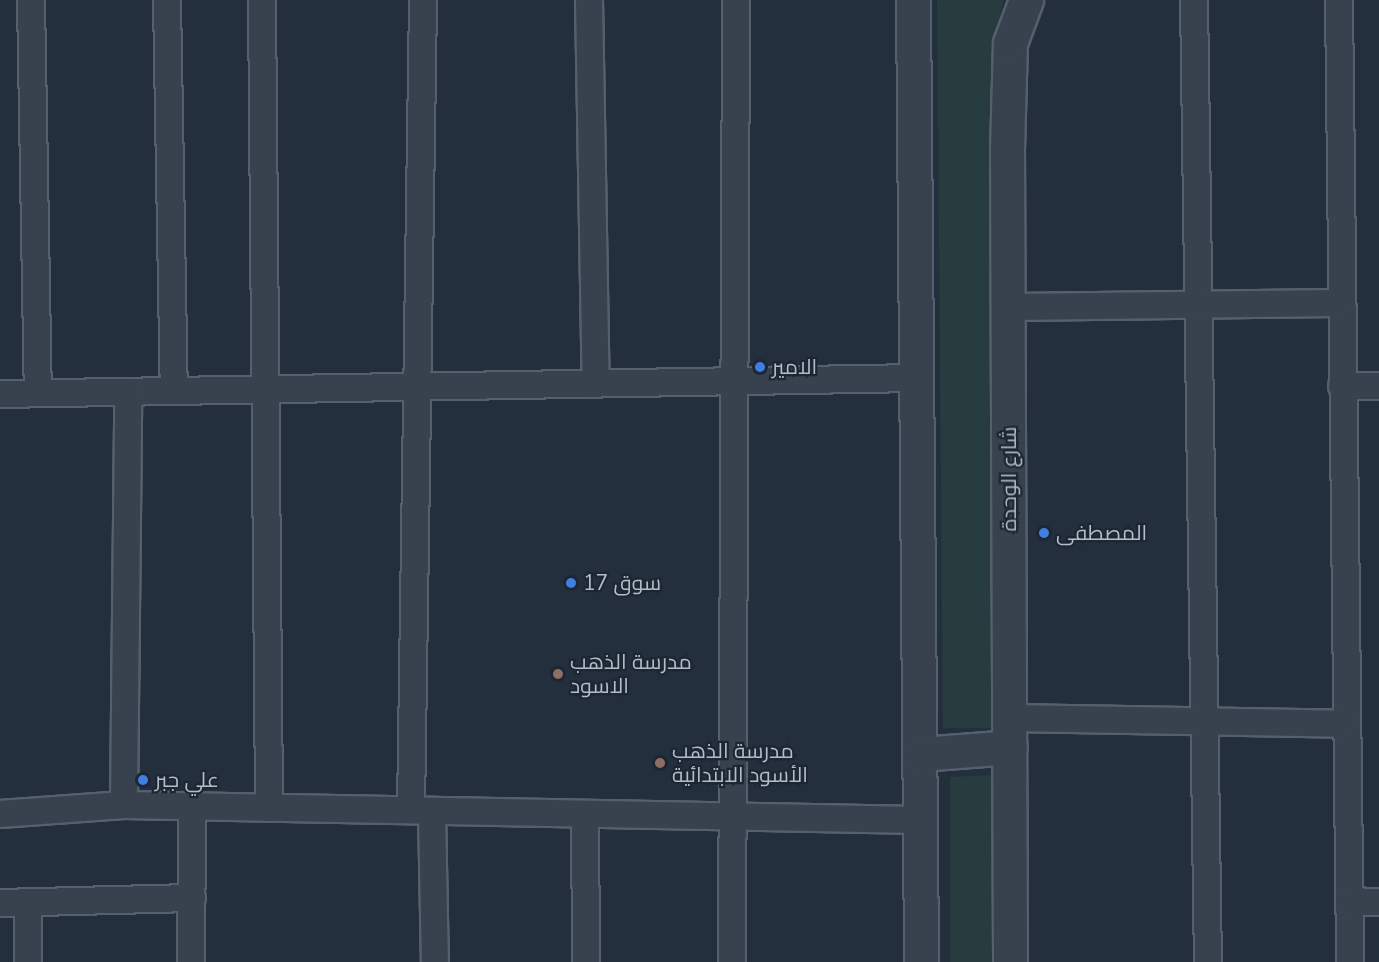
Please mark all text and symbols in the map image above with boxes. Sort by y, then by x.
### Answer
place label: الامير [772,354,817,380]
marker: الامير [753,360,767,374]
street label: شارع الوحدة [996,427,1022,531]
place label: المصطفى [1056,520,1147,546]
marker: المصطفى [1037,526,1051,540]
place label: سوق 17 [583,570,661,596]
marker: سوق 17 [564,576,578,590]
place label: مدرسة الذهب الاسود [570,649,692,699]
marker: مدرسة الذهب الاسود [551,667,565,681]
place label: مدرسة الذهب الأسود الابتدائية [672,738,808,788]
marker: مدرسة الذهب الأسود الابتدائية [653,756,667,770]
place label: علي جبر [155,767,219,793]
marker: علي جبر [136,773,150,787]

